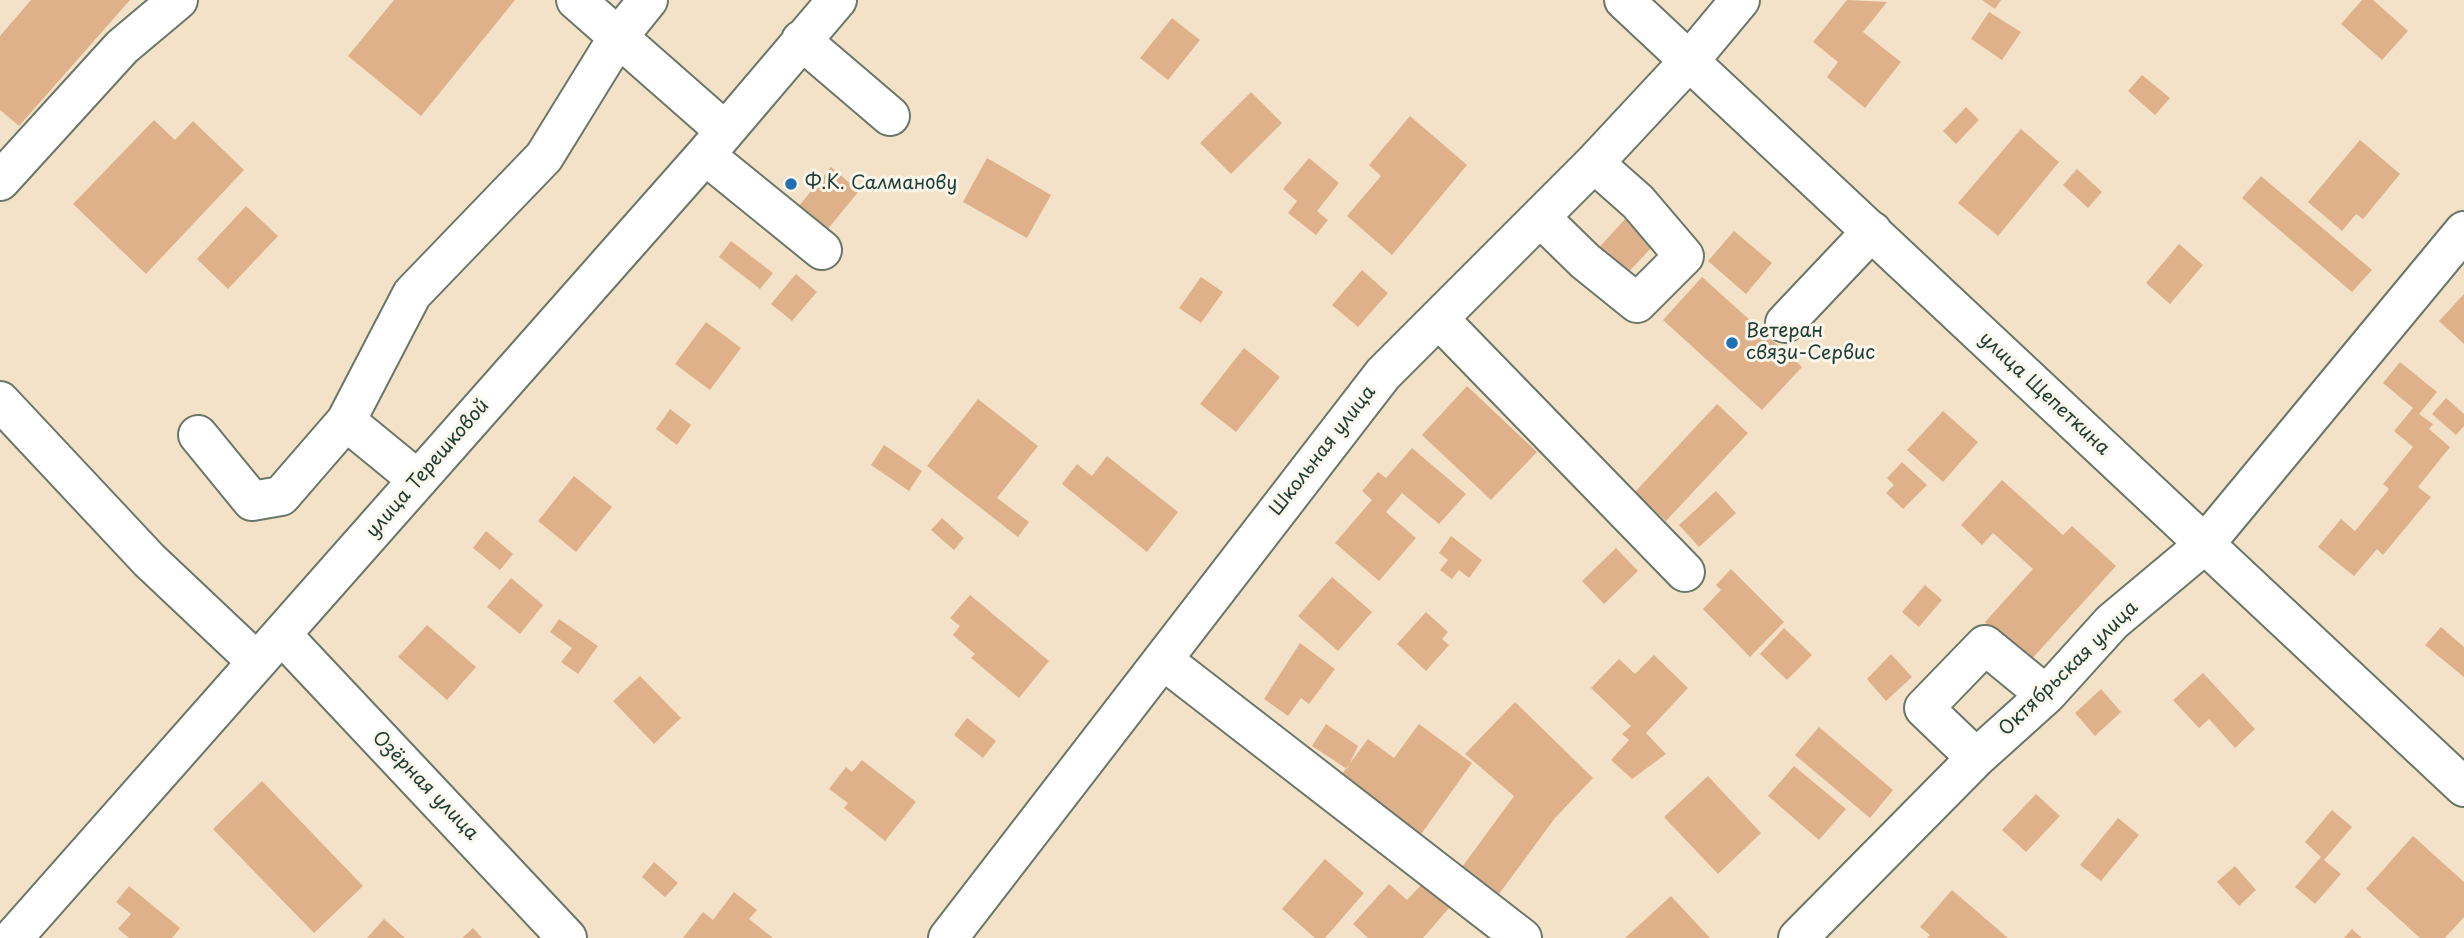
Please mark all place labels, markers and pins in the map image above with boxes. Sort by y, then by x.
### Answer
place label: Ф.К. Салманову [805,173,957,195]
marker: Ф.К. Салманову [783,176,799,192]
place label: Ветеран связи-Сервис [1746,321,1875,365]
marker: Ветеран связи-Сервис [1724,335,1740,351]

